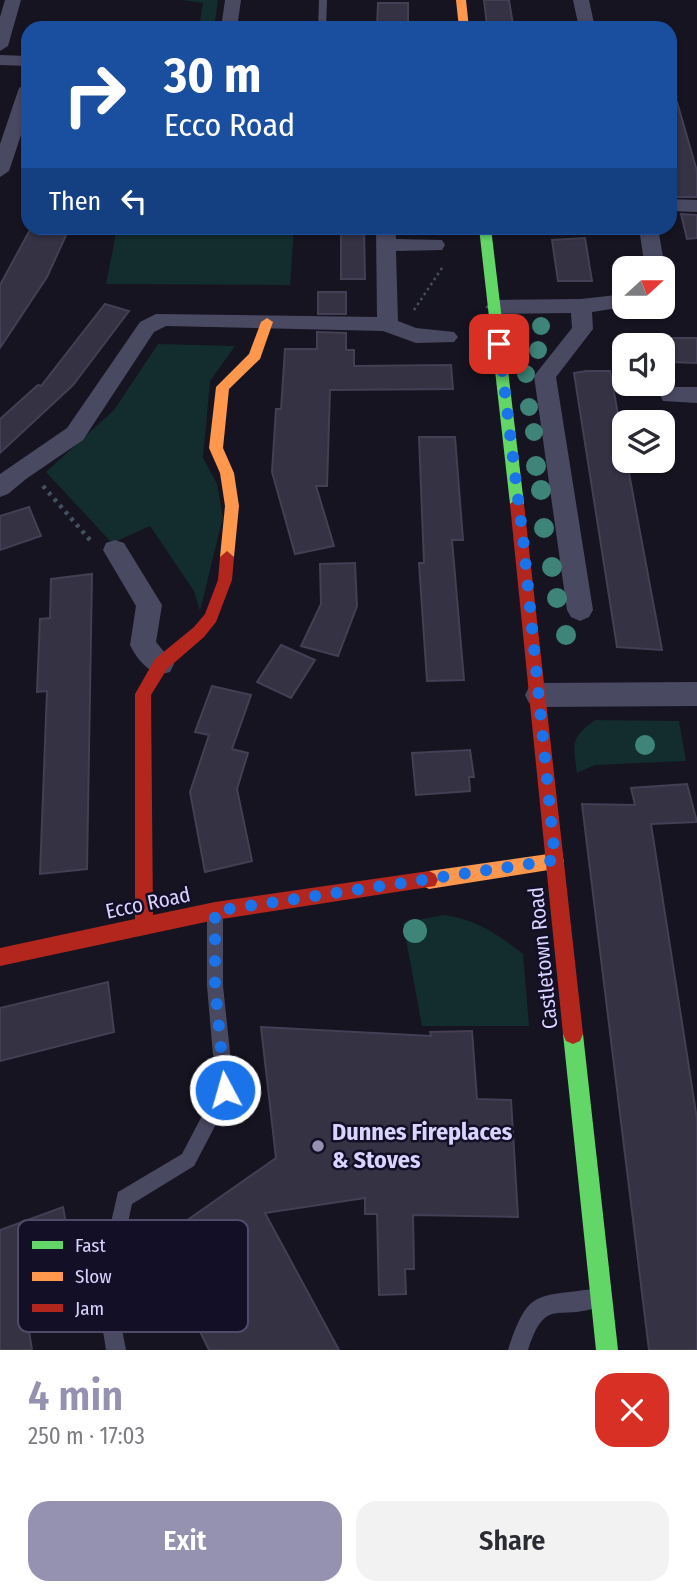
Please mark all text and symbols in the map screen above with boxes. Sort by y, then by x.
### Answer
text: 30 m [164,46,262,105]
icon: right [49,49,140,140]
text: Ecco Road [164,106,295,144]
icon: left [115,182,153,220]
text: Then [49,186,101,217]
north arrow [612,256,676,318]
map controls [612,256,675,473]
pin [469,314,529,374]
icon: arrive [480,325,518,363]
button: sound [612,333,675,396]
button: layers [612,410,675,473]
street label: Ecco Road [103,881,193,925]
street label: Castletown Road [523,886,563,1030]
position arrow [188,1053,262,1127]
place label: Dunnes Fireplaces & Stoves [332,1118,513,1174]
marker: Dunnes Fireplaces & Stoves [310,1138,326,1154]
legend [18,1220,248,1332]
text: Fast [75,1234,106,1257]
text: Slow [75,1265,112,1288]
text: Jam [75,1297,104,1320]
text: 4 min [28,1371,123,1421]
button: close [595,1373,669,1447]
text: 250 m · 17:03 [28,1422,145,1450]
button: Exit [28,1501,342,1581]
button: Share [356,1501,669,1581]

